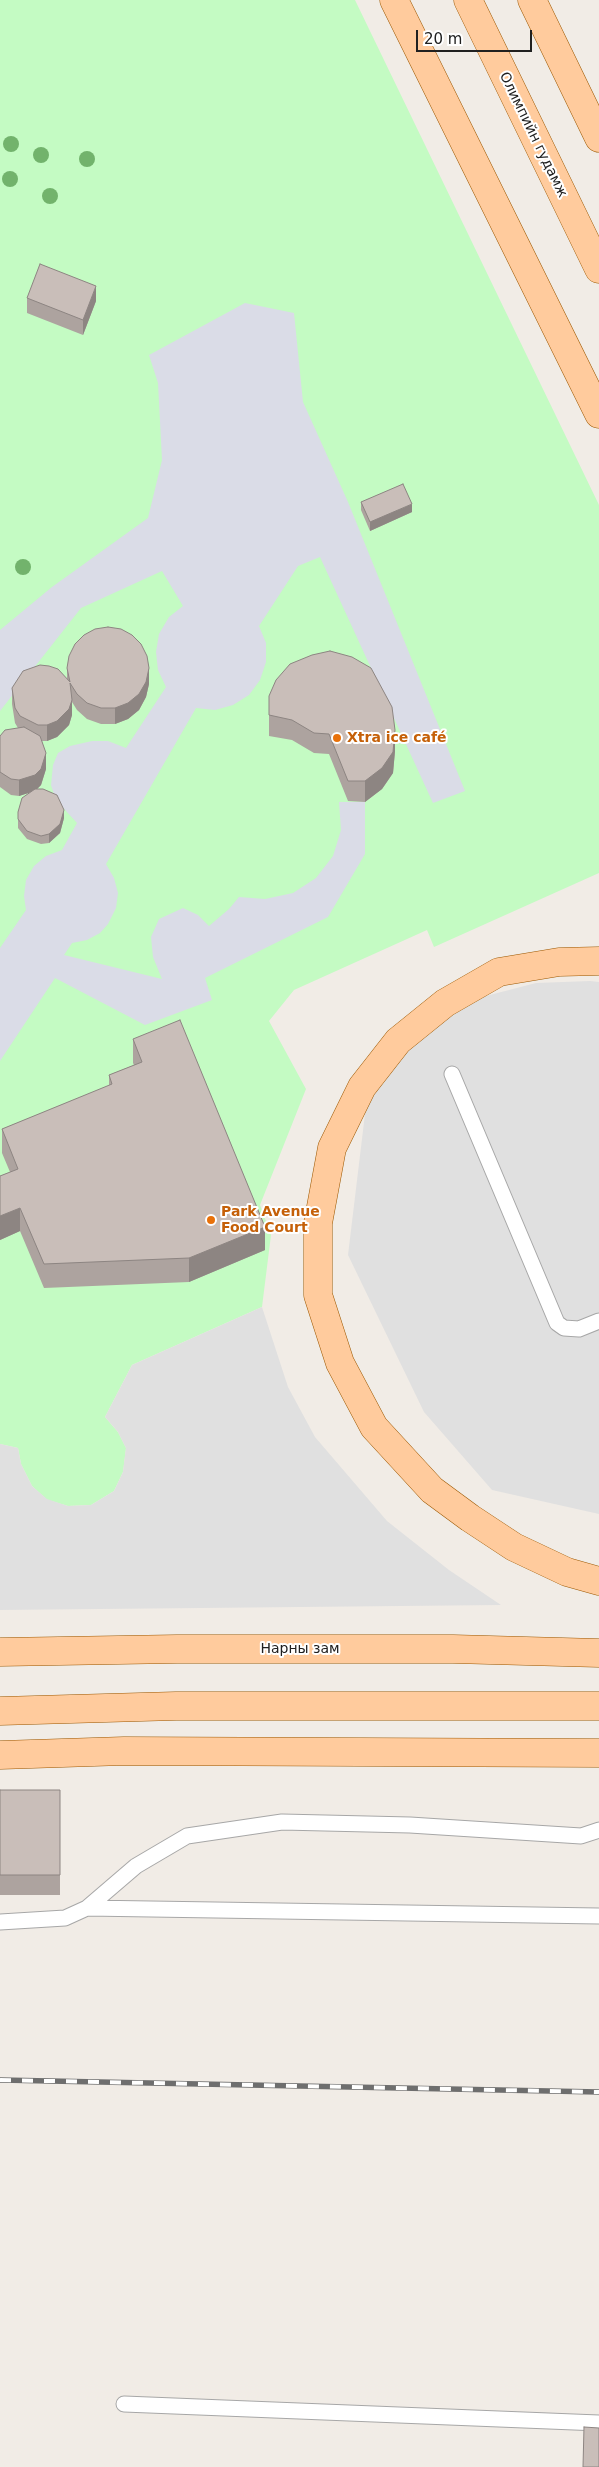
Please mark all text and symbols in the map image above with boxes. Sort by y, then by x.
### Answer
scale bar [419,20,535,52]
text: 20 m [424,30,462,48]
street label: Олимпийн гудамж [495,69,571,201]
place label: Xtra ice café [347,730,447,746]
marker: Xtra ice café [331,732,343,744]
place label: Park Avenue Food Court [221,1204,320,1236]
marker: Park Avenue Food Court [205,1214,217,1226]
street label: Нарны зам [260,1641,340,1657]

